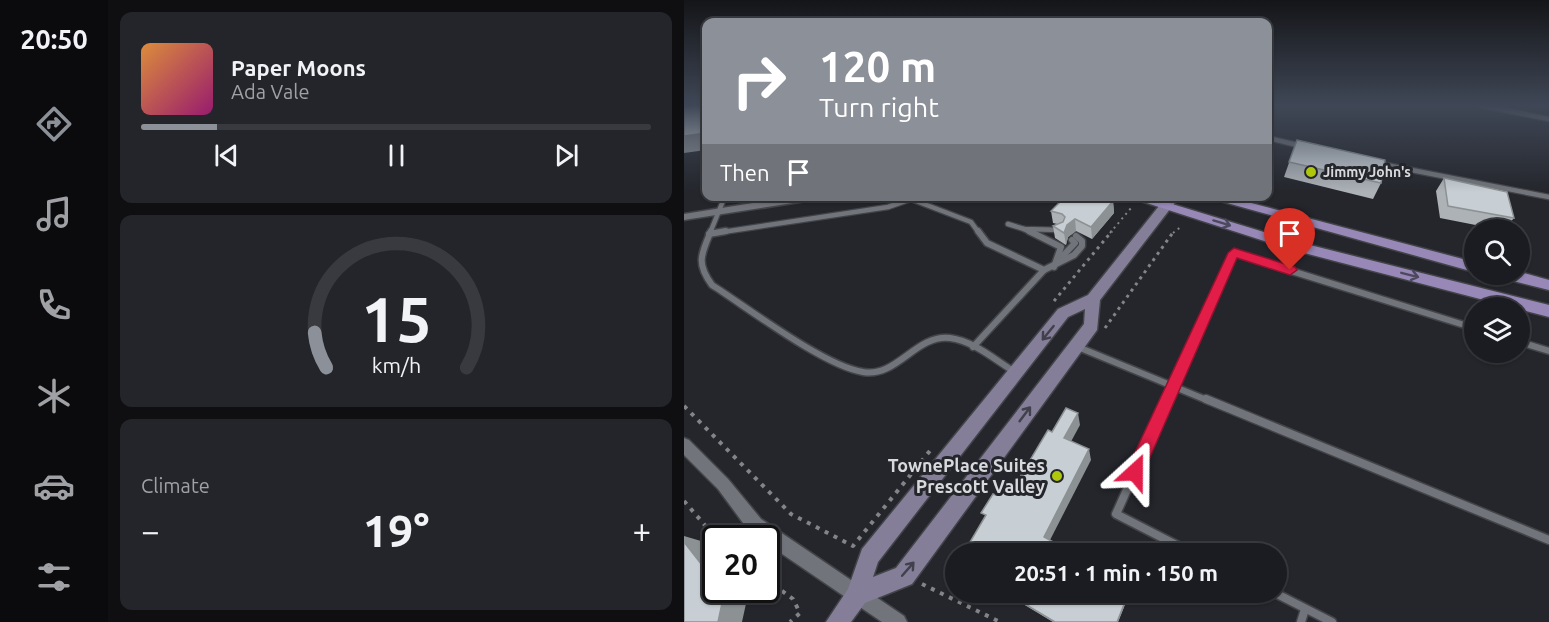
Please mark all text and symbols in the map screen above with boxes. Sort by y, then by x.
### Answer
text: 20:50 [20,24,88,54]
icon: right [720,42,798,120]
text: 120 m [819,43,936,90]
text: Paper Moons [231,55,366,80]
text: Ada Vale [231,80,309,103]
text: Turn right [819,92,939,122]
icon: directions [33,103,75,145]
icon: previous [210,139,243,172]
icon: pause [380,139,413,172]
icon: next [550,139,583,172]
icon: arrive [782,156,815,189]
text: Then [720,160,770,185]
place label: Jimmy John's [1323,164,1411,180]
marker: Jimmy John's [1304,165,1318,179]
icon: music [33,193,75,235]
pin [1264,208,1315,270]
icon: arrive [1273,217,1306,250]
one-way arrow [1212,218,1231,229]
map controls [1464,219,1530,363]
button: search [1464,219,1530,285]
one-way arrow [1400,270,1419,282]
icon: phone [33,284,75,326]
text: 15 [361,284,431,354]
button: layers [1464,297,1530,363]
one-way arrow [1042,324,1055,340]
text: km/h [371,353,421,377]
icon: climate [33,375,75,417]
one-way arrow [1019,406,1032,422]
position arrow [1103,440,1167,504]
place label: TownePlace Suites Prescott Valley [888,455,1045,496]
icon: car [33,465,75,507]
marker: TownePlace Suites Prescott Valley [1050,469,1064,483]
text: Climate [141,474,210,497]
text: 19° [363,505,429,556]
text: − [141,512,160,549]
text: + [632,512,651,549]
speed limit sign: 20 [702,525,780,603]
icon: filters [33,556,75,598]
text: 20:51 · 1 min · 150 m [1014,560,1218,585]
one-way arrow [901,562,915,577]

